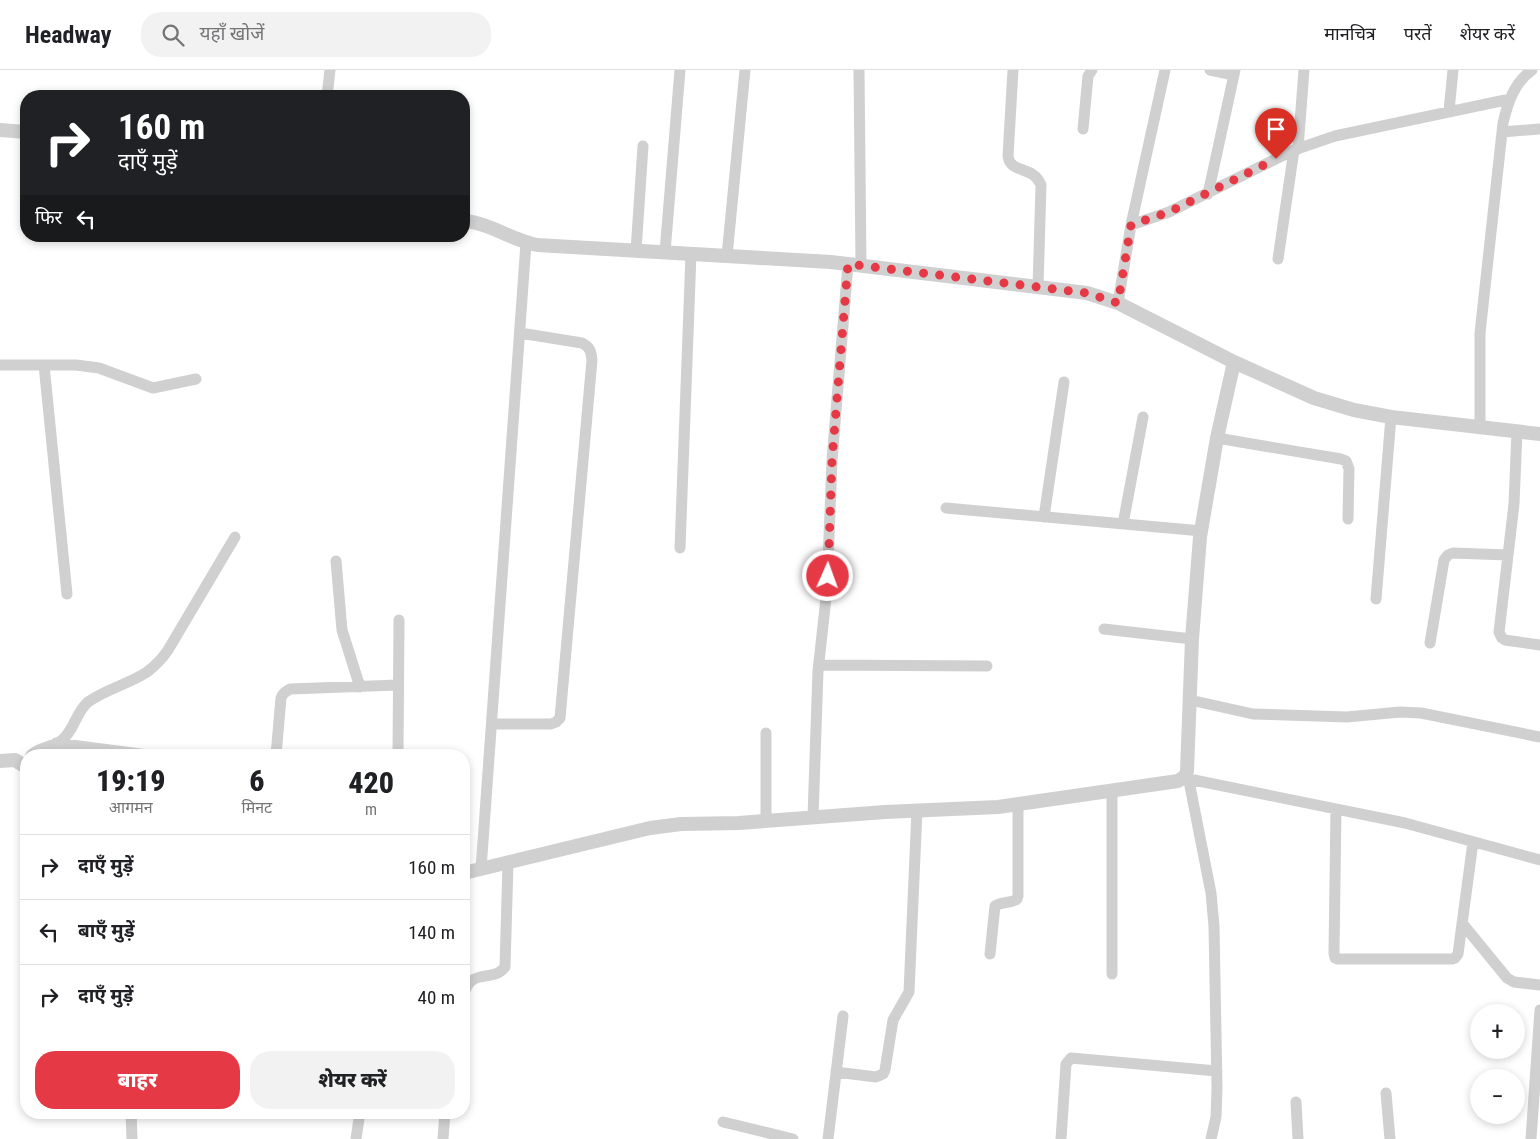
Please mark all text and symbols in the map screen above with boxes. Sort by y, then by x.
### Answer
search box [141,12,491,57]
text: Headway [25,21,111,49]
icon: search [159,21,187,49]
text: यहाँ खोजें [199,22,264,45]
text: मानचित्र [1324,23,1376,44]
text: परतें [1404,23,1432,44]
text: शेयर करें [1460,23,1515,44]
text: 160 m [118,107,205,148]
pin [1255,108,1297,159]
icon: right [35,110,100,175]
icon: arrive [1262,115,1290,143]
text: दाएँ मुड़ें [118,149,178,174]
icon: left [72,205,100,233]
text: फिर [35,206,62,229]
position arrow [801,549,853,601]
text: 19:19 [96,763,166,798]
text: 6 [249,763,264,798]
text: 420 [348,765,394,800]
text: आगमन [109,798,153,817]
text: मिनट [242,798,272,817]
text: m [365,800,377,819]
icon: right [35,853,63,881]
text: दाएँ मुड़ें [78,854,133,877]
text: 160 m [408,856,455,879]
icon: left [35,918,63,946]
text: बाएँ मुड़ें [78,919,134,942]
text: 140 m [408,921,455,944]
icon: right [35,983,63,1011]
text: दाएँ मुड़ें [78,984,133,1007]
text: 40 m [418,986,455,1009]
map controls [1470,1004,1525,1124]
button: + [1470,1004,1525,1059]
button: बाहर [35,1051,240,1109]
button: शेयर करें [250,1051,455,1109]
button: − [1470,1069,1525,1124]

